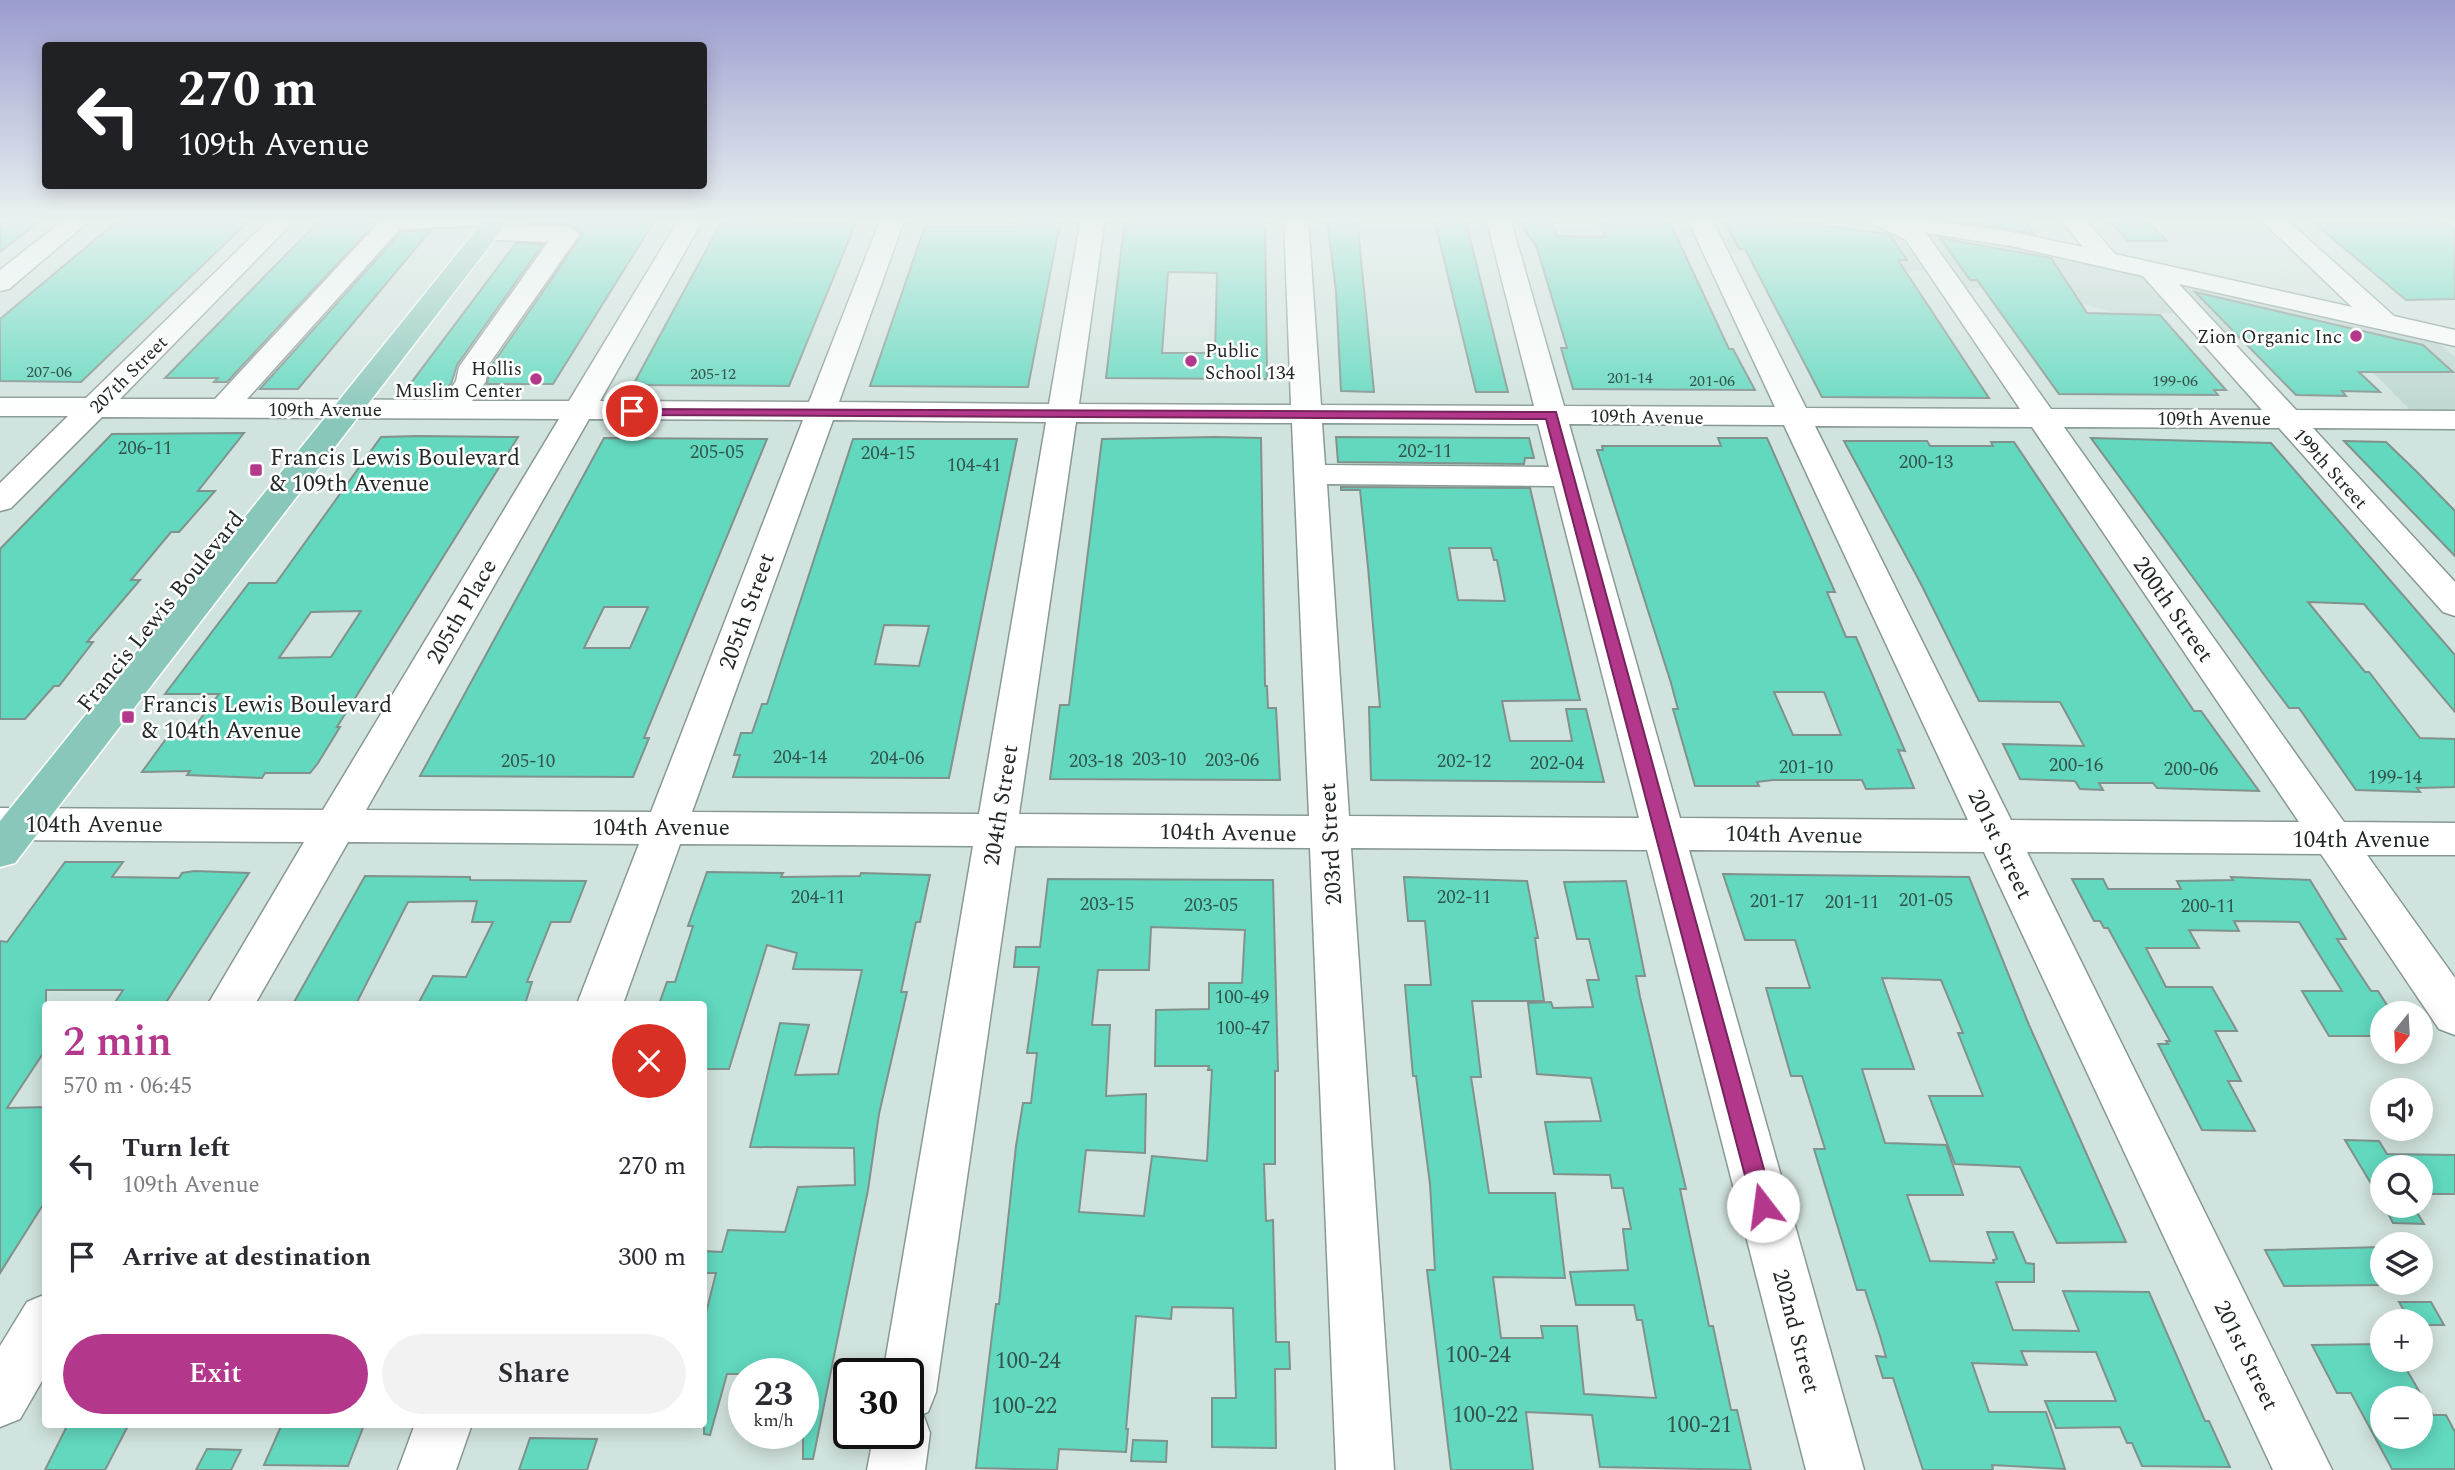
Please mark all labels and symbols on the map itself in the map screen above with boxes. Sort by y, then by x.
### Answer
place label: Zion Organic Inc [2197,323,2342,352]
marker: Zion Organic Inc [2348,328,2364,344]
street label: 207th Street [83,329,175,421]
place label: Public School 134 [1205,337,1296,388]
marker: Public School 134 [1183,353,1199,369]
place label: Hollis Muslim Center [395,355,522,406]
house number: 207-06 [26,360,72,384]
house number: 205-12 [690,362,736,386]
house number: 201-14 [1607,366,1653,390]
house number: 201-06 [1689,369,1735,393]
house number: 199-06 [2152,369,2198,393]
marker: Hollis Muslim Center [528,371,544,387]
pin [602,381,662,441]
street label: 109th Avenue [268,396,382,425]
street label: 109th Avenue [1590,402,1704,433]
street label: 109th Avenue [2157,405,2271,434]
street label: 199th Street [2285,422,2375,516]
house number: 206-11 [118,434,172,463]
house number: 202-11 [1398,437,1452,466]
house number: 205-05 [690,438,744,467]
house number: 204-15 [861,439,915,468]
place label: Francis Lewis Boulevard & 109th Avenue [270,441,520,502]
house number: 200-13 [1899,448,1954,477]
house number: 104-41 [947,451,1001,480]
marker: Francis Lewis Boulevard & 109th Avenue [248,462,264,478]
street label: Francis Lewis Boulevard [69,504,254,720]
street label: 205th Street [710,548,785,675]
street label: 200th Street [2123,550,2222,670]
street label: 205th Place [418,552,507,671]
place label: Francis Lewis Boulevard & 104th Avenue [142,688,392,749]
marker: Francis Lewis Boulevard & 104th Avenue [120,709,136,725]
street label: 204th Street [975,742,1028,868]
house number: 204-14 [773,743,828,772]
house number: 204-06 [870,744,924,773]
house number: 203-10 [1132,745,1186,774]
house number: 203-06 [1205,746,1259,775]
house number: 205-10 [501,747,555,776]
house number: 203-18 [1069,747,1123,776]
house number: 202-12 [1437,747,1491,776]
house number: 202-04 [1530,749,1585,778]
house number: 200-16 [2049,751,2103,780]
house number: 201-10 [1779,753,1833,782]
house number: 200-06 [2164,755,2218,784]
house number: 199-14 [2368,763,2423,792]
street label: 203rd Street [1311,782,1352,906]
street label: 201st Street [1958,784,2041,906]
street label: 104th Avenue [25,808,163,843]
street label: 104th Avenue [592,811,730,846]
street label: 104th Avenue [1159,815,1297,852]
street label: 104th Avenue [1725,817,1863,854]
street label: 104th Avenue [2292,823,2430,858]
house number: 204-11 [791,883,845,912]
house number: 202-11 [1437,883,1491,912]
house number: 201-05 [1899,886,1953,915]
house number: 201-17 [1750,887,1804,916]
house number: 201-11 [1825,888,1879,917]
house number: 203-15 [1080,890,1134,919]
house number: 203-05 [1184,891,1238,920]
house number: 200-11 [2181,892,2235,921]
house number: 100-49 [1215,983,1269,1012]
north arrow [2370,1001,2432,1064]
house number: 100-47 [1216,1014,1270,1043]
position arrow [1726,1169,1800,1243]
street label: 202nd Street [1762,1266,1829,1397]
street label: 201st Street [2204,1295,2287,1417]
house number: 100-24 [1445,1338,1512,1373]
house number: 100-24 [995,1344,1062,1379]
speed limit sign: 30 [833,1358,924,1449]
house number: 100-22 [991,1389,1057,1424]
house number: 100-22 [1452,1398,1518,1433]
house number: 100-21 [1666,1408,1732,1443]

